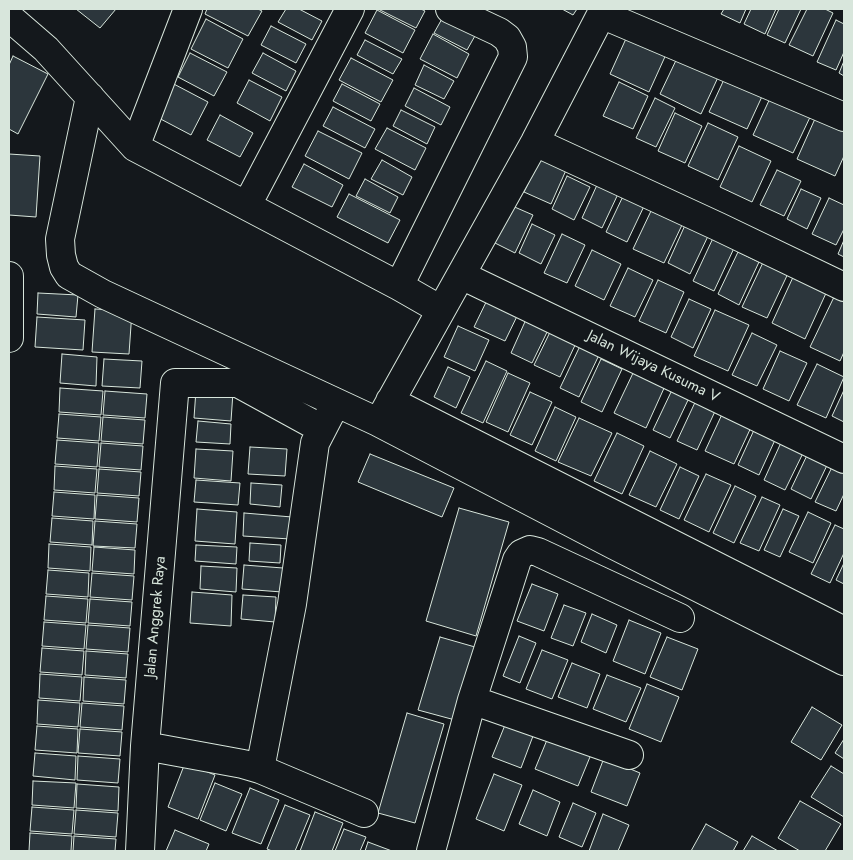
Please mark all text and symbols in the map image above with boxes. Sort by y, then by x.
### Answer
street label: Jalan Wijaya Kusuma V [584,327,722,407]
street label: Jalan Anggrek Raya [142,556,170,678]

